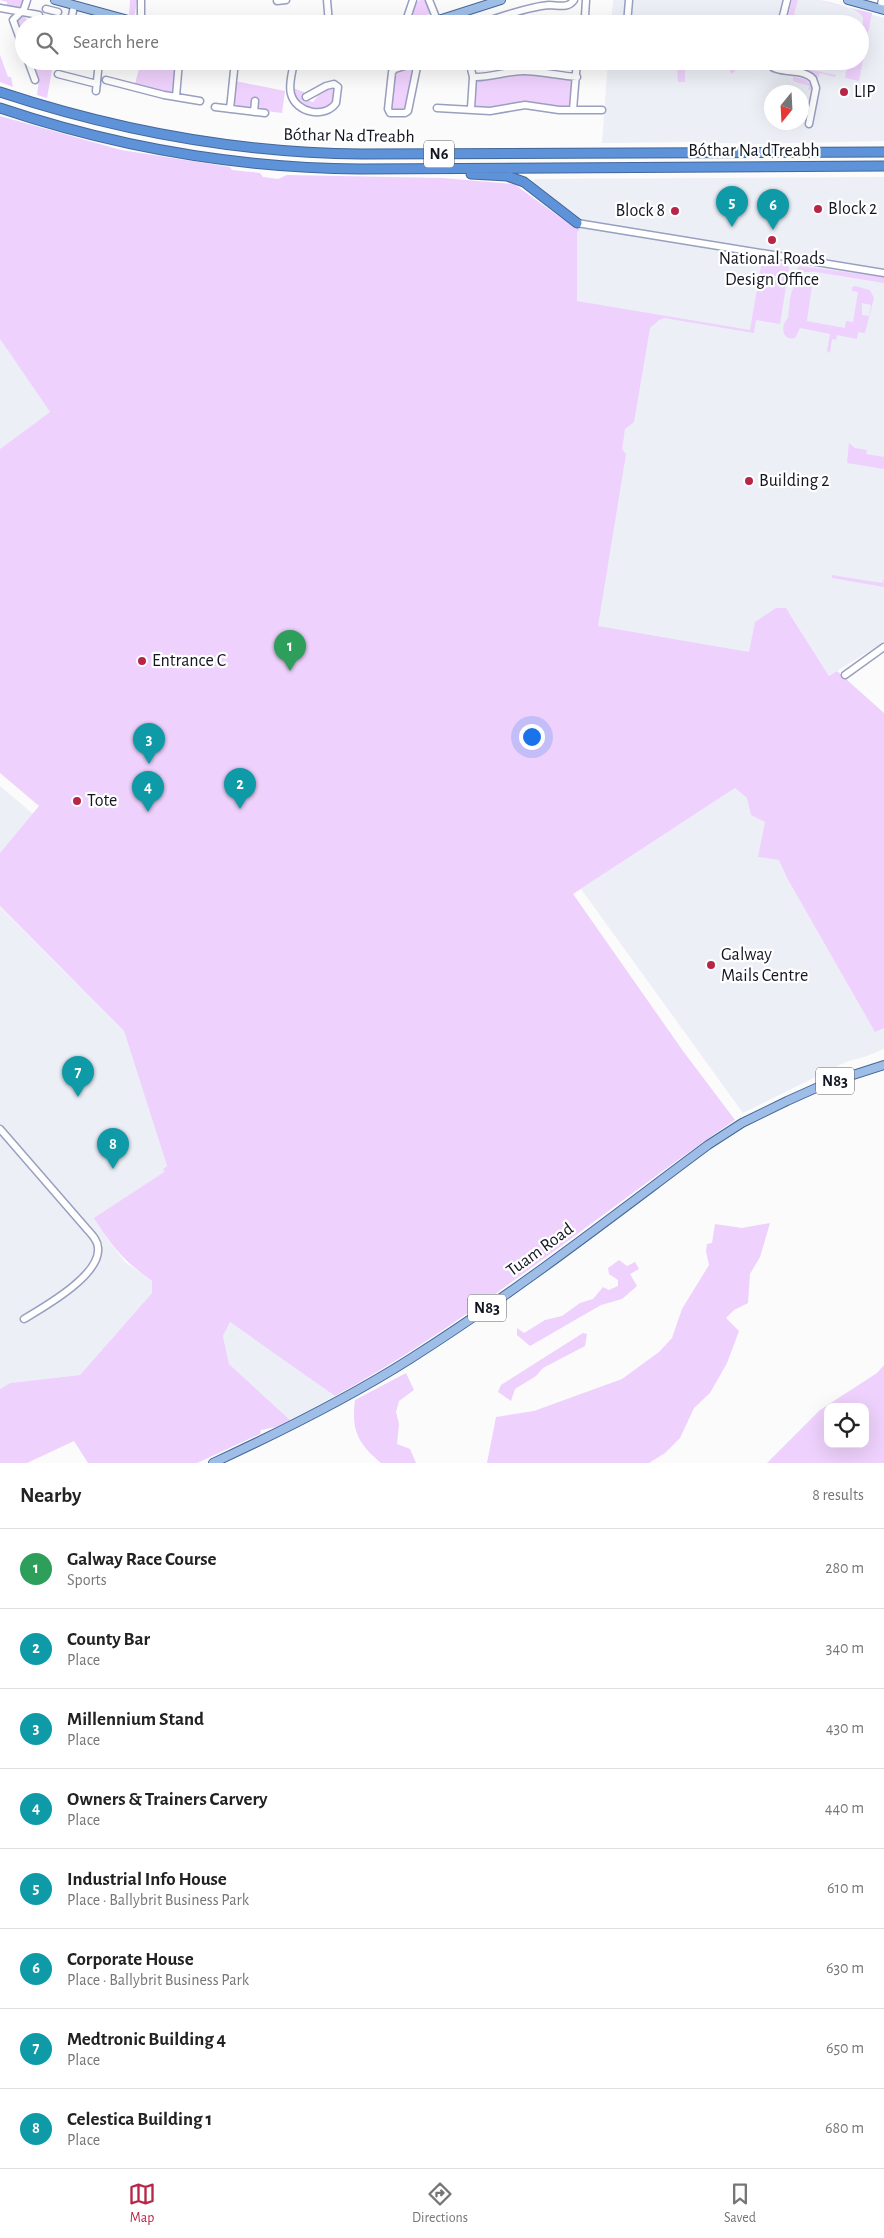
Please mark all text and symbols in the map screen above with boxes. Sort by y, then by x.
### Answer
search box [15,15,869,70]
icon: search [33,29,61,57]
text: Search here [73,33,159,52]
place label: LIP [854,83,876,101]
north arrow [764,85,809,130]
marker: LIP [838,86,850,98]
street label: Bóthar Na dTreabh [283,126,415,146]
road number: N6 [424,140,454,168]
street label: Bóthar Na dTreabh [688,142,820,160]
pin: 5 [716,186,748,227]
pin: 6 [757,189,789,230]
place label: Block 2 [828,200,877,218]
place label: Block 8 [615,202,665,220]
marker: Block 2 [812,203,824,215]
marker: Block 8 [669,205,681,217]
marker: National Roads Design Office [766,234,778,246]
place label: National Roads Design Office [719,250,825,289]
place label: Building 2 [759,472,830,490]
marker: Building 2 [743,475,755,487]
pin: 1 [274,630,306,671]
place label: Entrance C [152,652,226,670]
marker: Entrance C [136,655,148,667]
pin: 3 [133,723,165,764]
your location [519,724,545,750]
pin: 2 [224,768,256,809]
pin: 4 [132,771,164,812]
place label: Tote [87,792,117,810]
marker: Tote [71,795,83,807]
place label: Galway Mails Centre [721,946,808,985]
marker: Galway Mails Centre [705,959,717,971]
pin: 7 [62,1056,94,1097]
road number: N83 [816,1068,854,1094]
pin: 8 [97,1128,129,1169]
street label: Tuam Road [503,1220,577,1280]
road number: N83 [468,1295,506,1322]
map controls [824,1403,869,1448]
button: locate [824,1403,869,1448]
text: Nearby [20,1485,81,1506]
text: 8 results [812,1487,864,1503]
text: Galway Race Course [67,1550,217,1569]
text: 1 [33,1560,39,1576]
text: 280 m [825,1560,864,1576]
text: Sports [67,1572,107,1588]
text: County Bar [67,1630,150,1649]
text: 2 [32,1640,40,1656]
text: 340 m [826,1640,864,1656]
text: Place [67,1652,100,1668]
text: Millennium Stand [67,1710,204,1729]
text: 3 [33,1720,39,1736]
text: 430 m [826,1720,864,1736]
text: Place [67,1732,100,1748]
text: Owners & Trainers Carvery [67,1790,268,1809]
text: 4 [32,1800,40,1816]
text: 440 m [825,1800,864,1816]
text: Place [67,1812,100,1828]
text: Industrial Info House [67,1870,227,1889]
text: 5 [33,1880,39,1896]
text: 610 m [827,1880,864,1896]
text: Place · Ballybrit Business Park [67,1892,249,1908]
text: Corporate House [67,1950,194,1969]
text: 6 [32,1960,40,1976]
text: 630 m [826,1960,864,1976]
text: Place · Ballybrit Business Park [67,1972,249,1988]
text: Medtronic Building 4 [67,2030,226,2049]
text: 7 [33,2040,39,2056]
text: 650 m [826,2040,864,2056]
text: Place [67,2052,100,2068]
text: Celestica Building 1 [67,2110,212,2129]
text: 8 [32,2120,40,2136]
text: 680 m [825,2120,864,2136]
text: Place [67,2132,100,2148]
tab: Map [128,2180,156,2227]
tab: Directions [412,2180,468,2227]
tab: Saved [724,2180,756,2227]

